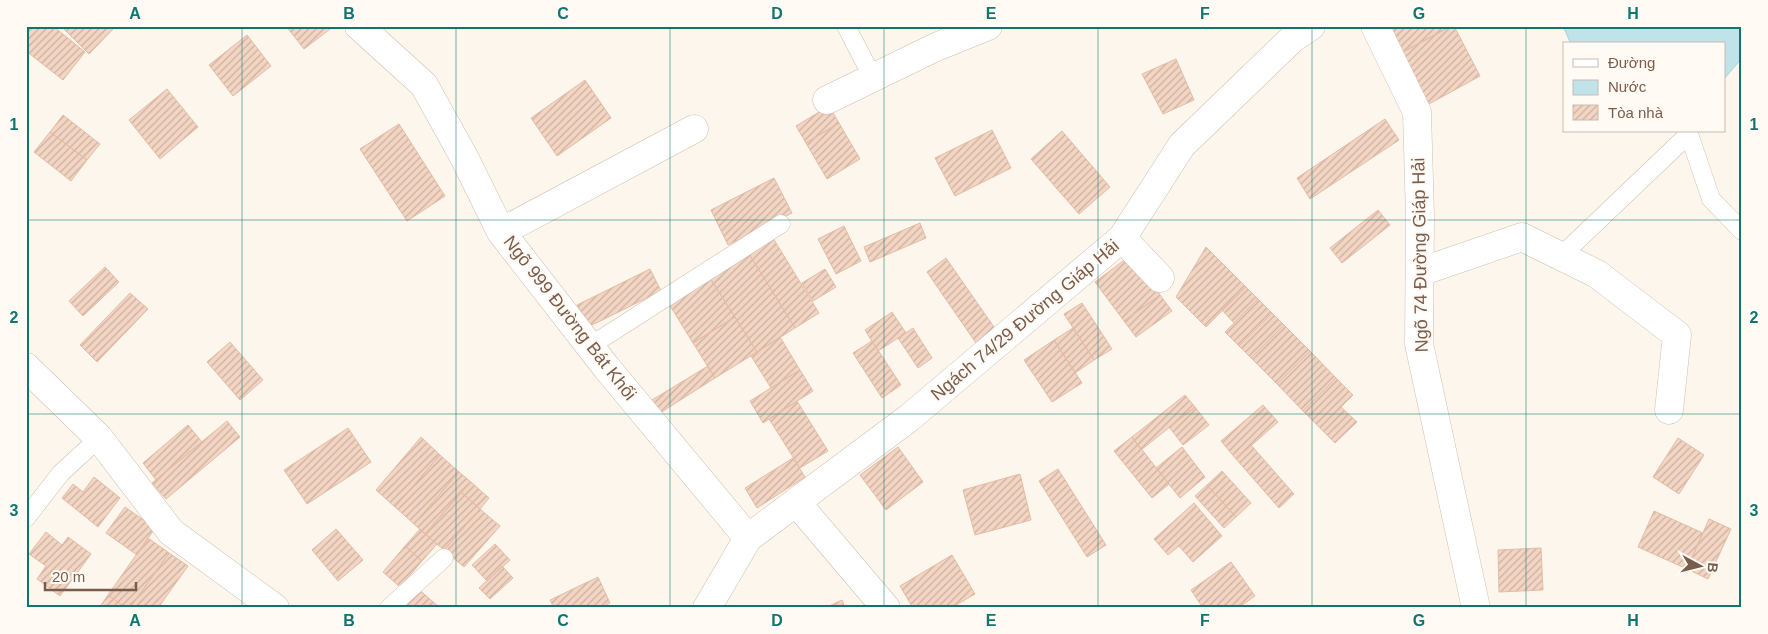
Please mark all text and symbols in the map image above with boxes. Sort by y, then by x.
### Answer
text: A [129,5,141,22]
text: B [343,5,355,22]
text: C [557,5,569,22]
text: D [771,5,783,22]
text: E [986,5,997,22]
text: F [1200,5,1210,22]
text: G [1413,5,1425,22]
text: H [1627,5,1639,22]
legend [1563,42,1726,132]
text: Đường [1608,54,1655,71]
text: Nước [1608,78,1647,95]
text: Tòa nhà [1608,104,1664,121]
text: 1 [10,116,19,133]
text: 1 [1750,116,1759,133]
street label: Ngõ 74 Đường Giáp Hải [1408,157,1432,353]
street label: Ngõ 999 Đường Bát Khối [500,232,640,404]
street label: Ngách 74/29 Đường Giáp Hải [927,236,1123,404]
text: 2 [10,309,19,326]
text: 2 [1750,309,1759,326]
text: 3 [10,502,19,519]
text: 3 [1750,502,1759,519]
north arrow [1676,542,1726,592]
scale bar [45,559,136,591]
text: B [1704,562,1721,574]
text: 20 m [52,568,85,585]
text: A [129,612,141,629]
text: B [343,612,355,629]
text: C [557,612,569,629]
text: D [771,612,783,629]
text: E [986,612,997,629]
text: F [1200,612,1210,629]
text: G [1413,612,1425,629]
text: H [1627,612,1639,629]

